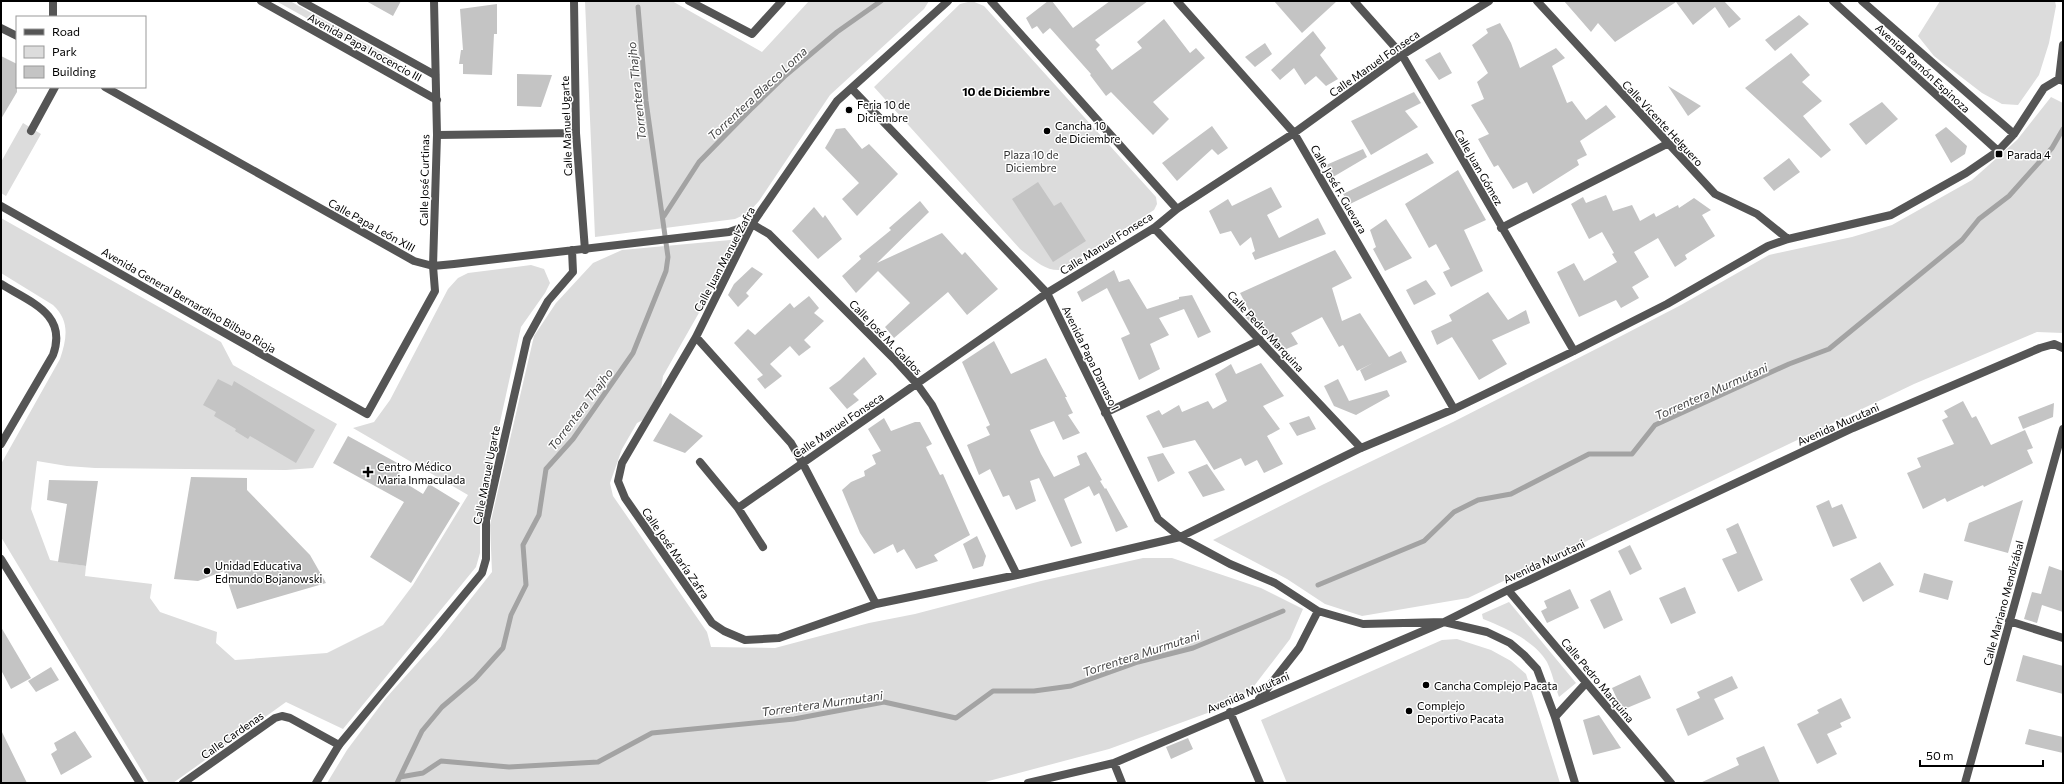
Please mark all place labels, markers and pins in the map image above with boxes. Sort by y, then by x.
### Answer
place label: Feria 10 de Diciembre [857,98,910,124]
marker: Feria 10 de Diciembre [844,105,854,115]
place label: Cancha 10 de Diciembre [1055,119,1121,145]
marker: Cancha 10 de Diciembre [1042,126,1052,136]
place label: Parada 4 [2007,148,2051,161]
marker: Parada 4 [1994,149,2004,159]
place label: Centro Médico Maria Inmaculada [377,460,465,486]
marker: Centro Médico Maria Inmaculada [362,466,374,478]
place label: Unidad Educativa Edmundo Bojanowski [215,559,323,585]
marker: Unidad Educativa Edmundo Bojanowski [202,566,212,576]
place label: Cancha Complejo Pacata [1434,679,1558,692]
marker: Cancha Complejo Pacata [1421,680,1431,690]
place label: Complejo Deportivo Pacata [1417,699,1504,725]
marker: Complejo Deportivo Pacata [1404,706,1414,716]

